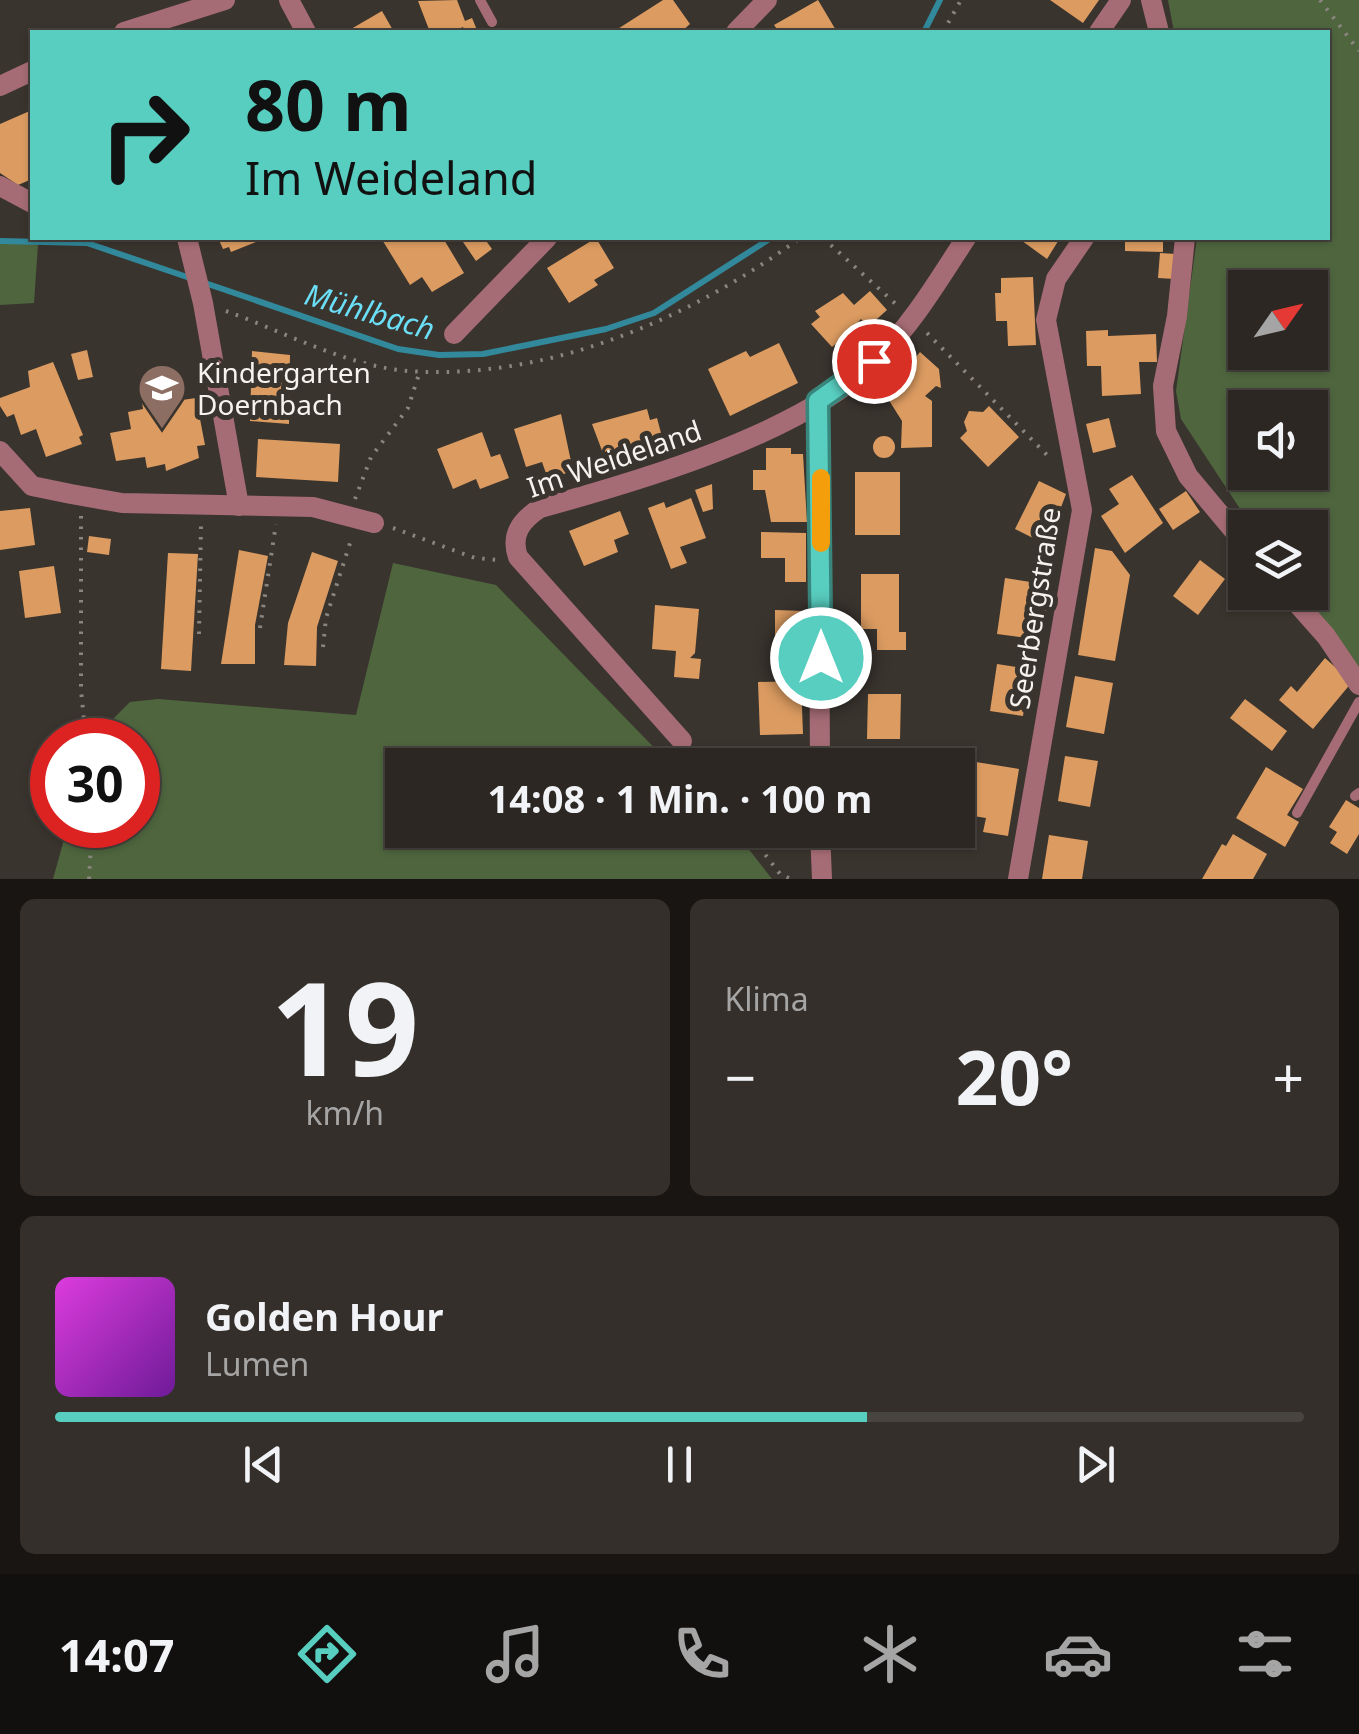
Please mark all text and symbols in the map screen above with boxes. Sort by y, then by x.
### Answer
text: 80 m [245,56,412,152]
icon: right [80,70,210,200]
text: Im Weideland [245,147,537,208]
north arrow [1228,270,1328,370]
map controls [1228,270,1328,610]
water label: Mühlbach [300,273,440,349]
pin [832,319,917,404]
icon: arrive [847,334,902,389]
place label: Kindergarten Doernbach [197,353,371,423]
school or university icon: Kindergarten Doernbach [136,362,188,430]
button: sound [1228,390,1328,490]
street label: Im Weideland [522,410,706,506]
street label: Seerbergstraße [999,504,1069,712]
button: layers [1228,510,1328,610]
position arrow [769,606,873,710]
speed limit sign: 30 [30,718,160,848]
text: 14:08 · 1 Min. · 100 m [488,772,872,824]
text: 19 [270,937,419,1114]
text: Klima [725,977,809,1020]
text: 20° [955,1025,1073,1127]
text: − [725,1039,756,1114]
text: + [1273,1039,1304,1114]
text: km/h [305,1091,384,1134]
text: Golden Hour [205,1290,443,1342]
text: Lumen [205,1342,309,1385]
icon: previous [236,1437,291,1492]
icon: pause [652,1437,707,1492]
icon: next [1068,1437,1123,1492]
icon: directions [292,1619,362,1689]
icon: music [480,1619,550,1689]
icon: phone [667,1619,737,1689]
icon: climate [855,1619,925,1689]
icon: car [1043,1619,1113,1689]
icon: filters [1230,1619,1300,1689]
text: 14:07 [59,1624,174,1685]

